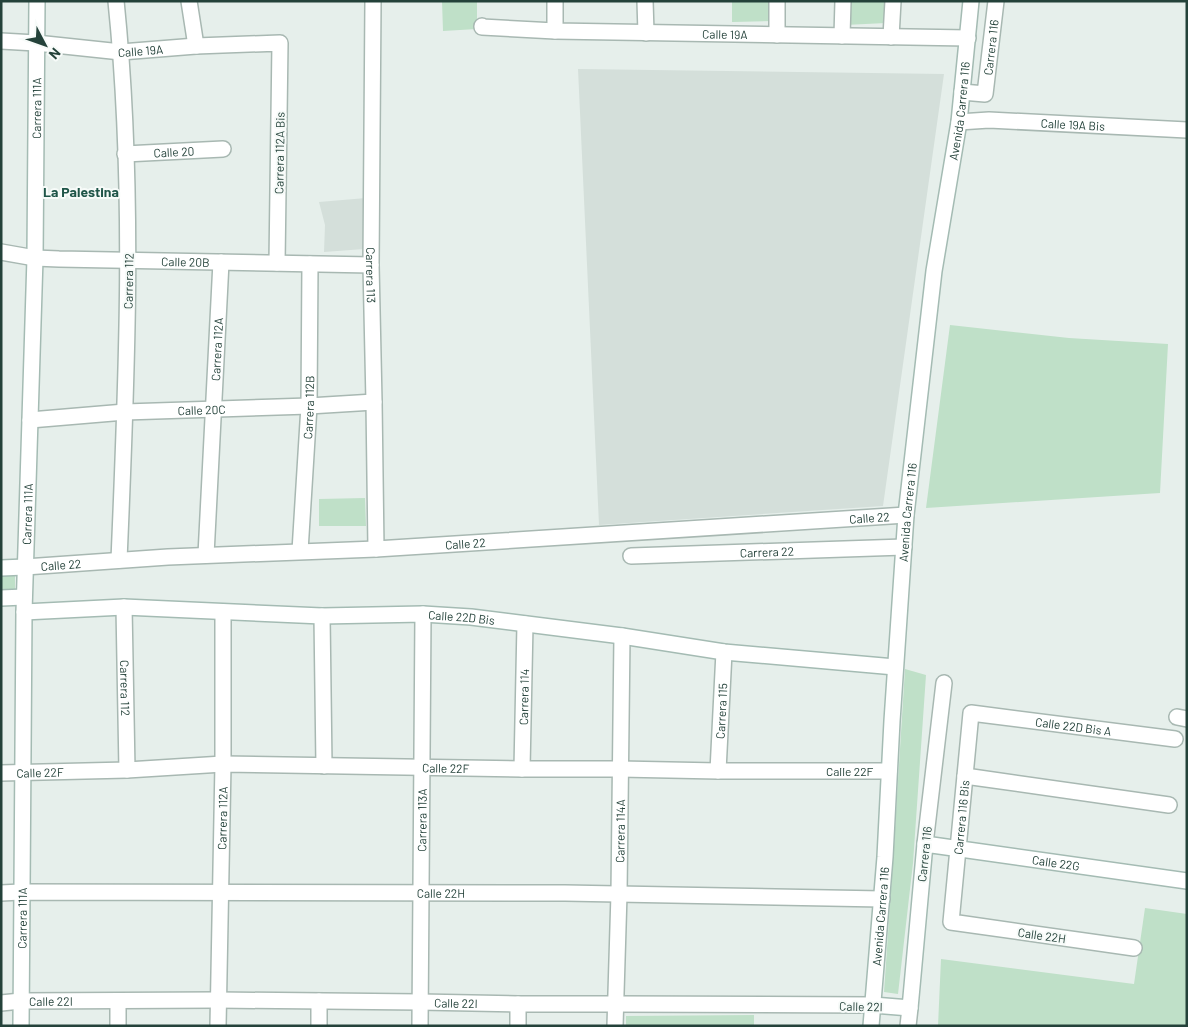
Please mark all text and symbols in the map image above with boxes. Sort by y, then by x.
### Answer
street label: Carrera 116 [980,19,1001,76]
north arrow [20,20,70,70]
street label: Calle 19A [702,26,748,41]
street label: Calle 19A [117,42,164,59]
text: N [46,45,65,63]
street label: Avenida Carrera 116 [946,61,972,161]
street label: Carrera 111A [29,77,43,139]
street label: Carrera 112A Bis [271,112,287,194]
street label: Calle 19A Bis [1040,116,1105,133]
street label: Calle 20 [153,143,195,160]
district label: La Palestina [43,183,119,200]
street label: Carrera 113 [364,247,379,303]
street label: Carrera 112 [121,253,135,309]
street label: Calle 20B [161,254,210,269]
street label: Carrera 112A [208,317,225,381]
street label: Carrera 112B [300,375,316,440]
street label: Calle 20C [177,402,226,417]
street label: Avenida Carrera 116 [896,462,919,562]
street label: Carrera 111A [19,483,35,545]
street label: Calle 22 [849,509,890,526]
street label: Calle 22 [445,535,486,552]
street label: Carrera 22 [740,544,794,559]
street label: Calle 22 [40,556,82,573]
street label: Calle 22D Bis [428,607,496,627]
street label: Carrera 112 [118,660,133,716]
street label: Carrera 114 [516,669,531,725]
street label: Carrera 115 [713,683,729,739]
street label: Calle 22D Bis A [1035,714,1112,738]
street label: Calle 22F [422,760,470,775]
street label: Calle 22F [826,764,874,778]
street label: Calle 22F [16,765,64,780]
street label: Carrera 116 Bis [950,779,972,855]
street label: Carrera 112A [214,786,230,850]
street label: Carrera 113A [414,788,429,852]
street label: Carrera 114A [612,799,627,863]
street label: Carrera 116 [914,825,934,883]
street label: Calle 22G [1031,852,1081,873]
street label: Avenida Carrera 116 [869,866,891,967]
street label: Calle 22H [417,886,465,900]
street label: Carrera 111A [15,887,29,949]
street label: Calle 22H [1017,925,1067,945]
street label: Calle 22I [29,994,73,1008]
street label: Calle 22I [434,995,478,1010]
street label: Calle 22I [839,999,883,1013]

